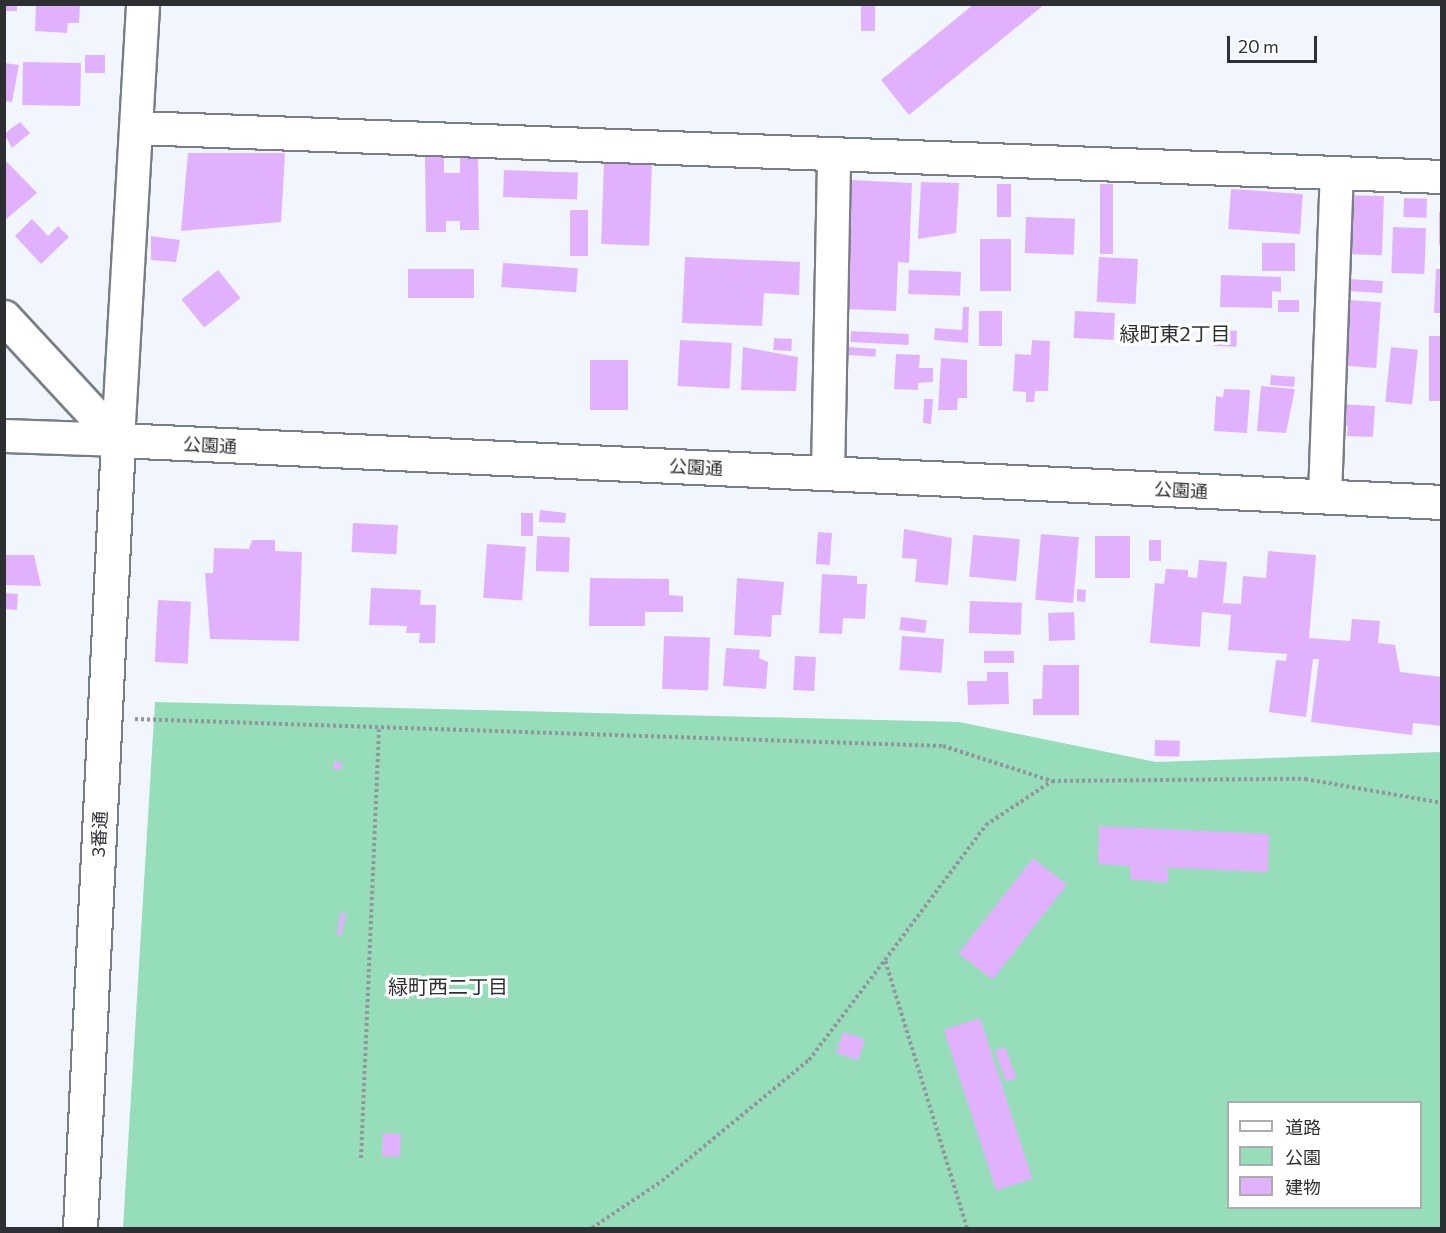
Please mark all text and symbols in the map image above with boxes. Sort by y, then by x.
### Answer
scale bar [1230,24,1320,62]
text: 20 m [1238,35,1279,57]
district label: 緑町東2丁目 [1119,321,1231,345]
street label: 公園通 [182,433,238,457]
street label: 公園通 [668,455,724,479]
street label: 公園通 [1153,478,1209,502]
street label: 3番通 [87,810,111,858]
district label: 緑町西二丁目 [388,974,508,998]
legend [1227,1101,1422,1209]
text: 道路 [1285,1116,1321,1138]
text: 公園 [1285,1146,1321,1168]
text: 建物 [1285,1176,1321,1198]

